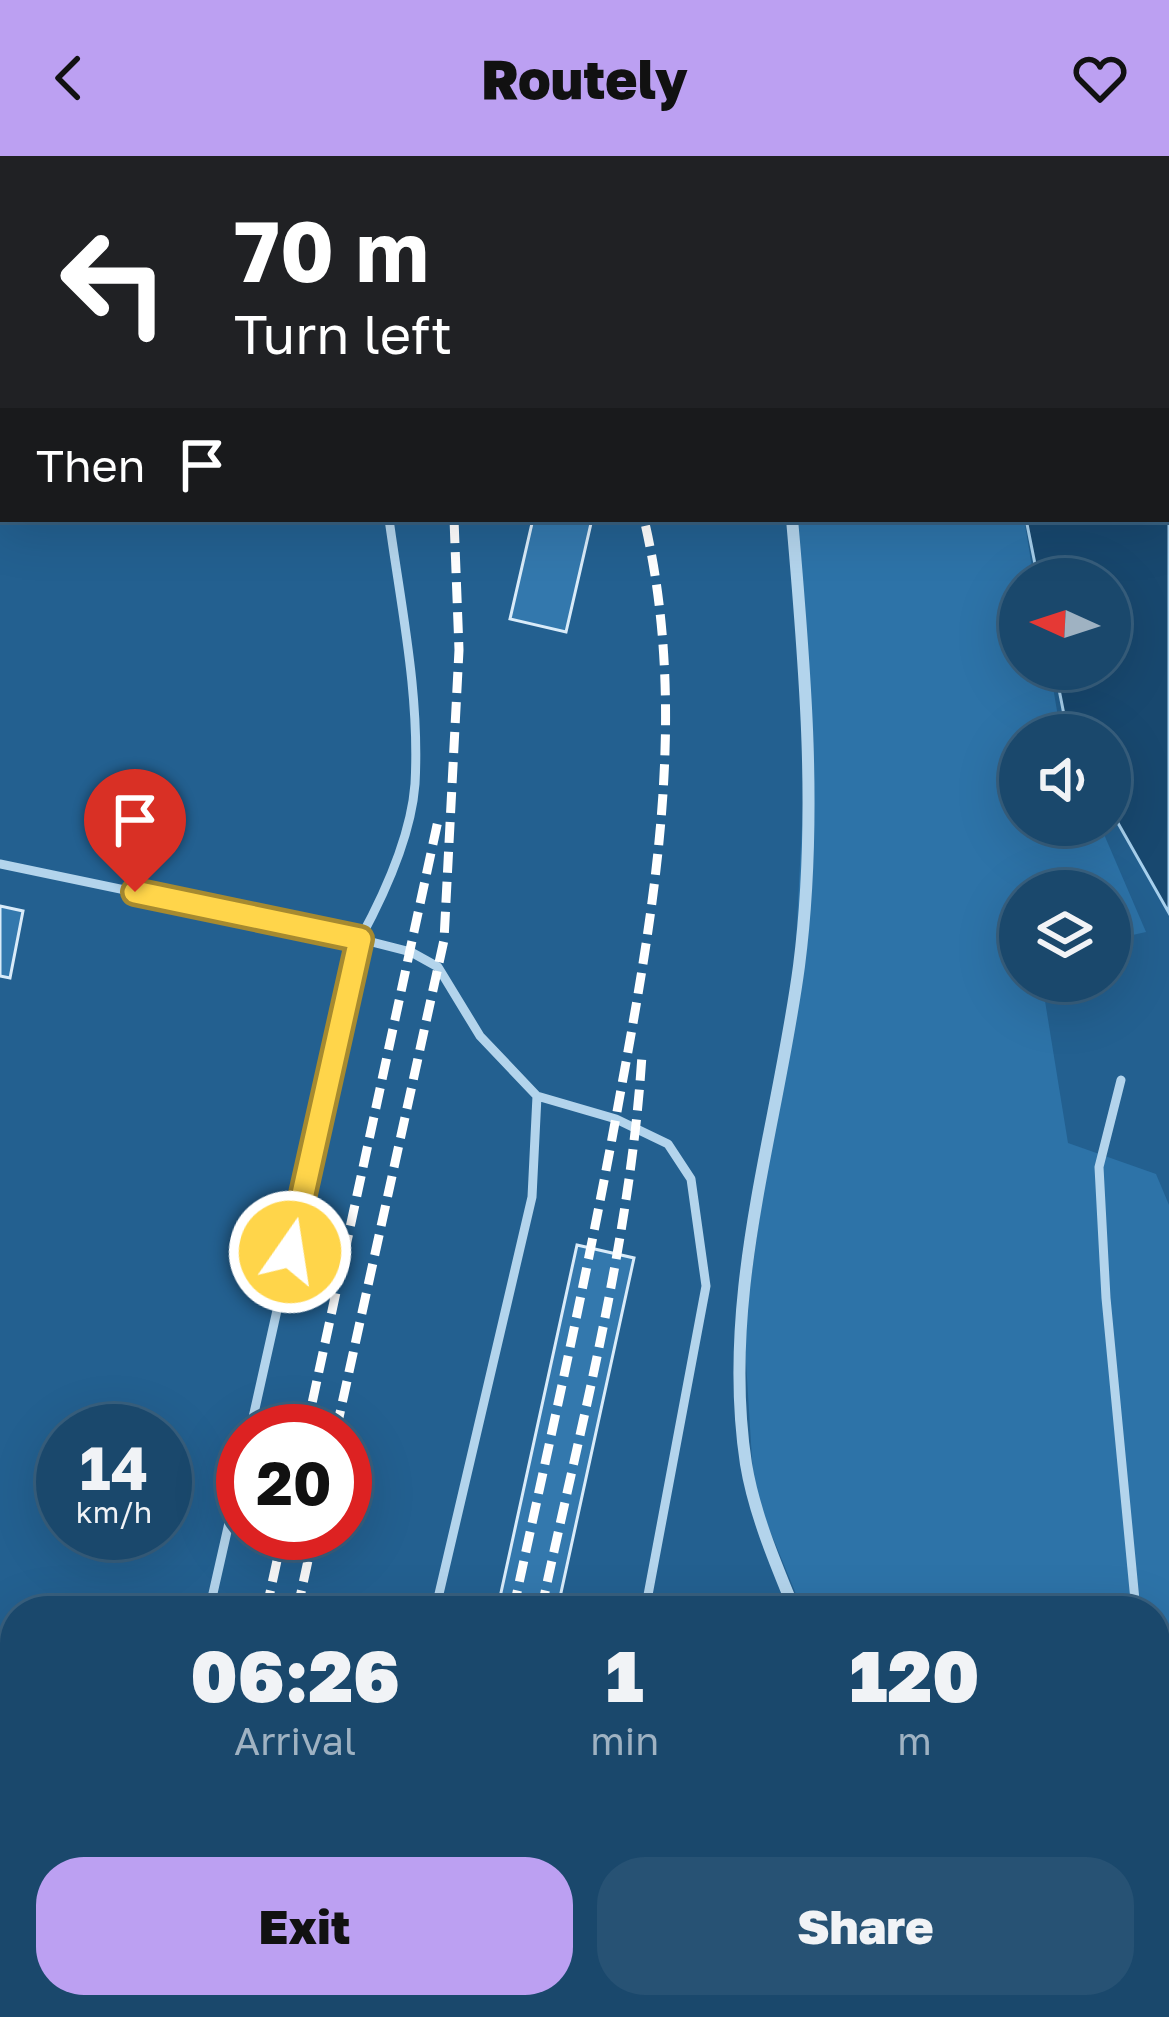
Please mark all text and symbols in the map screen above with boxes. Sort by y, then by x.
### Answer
icon: back [36,45,102,111]
icon: heart [1067,45,1133,111]
text: Routely [481,46,688,111]
text: 70 m [234,200,429,300]
icon: left [36,204,192,360]
text: Turn left [234,301,452,366]
icon: arrive [169,432,235,498]
text: Then [36,438,145,492]
north arrow [999,558,1131,690]
map controls [999,558,1131,1002]
button: sound [999,714,1131,846]
pin [84,769,186,892]
icon: arrive [102,787,168,853]
button: layers [999,870,1131,1002]
position arrow [227,1189,353,1315]
speed limit sign: 20 [216,1404,372,1560]
text: 14 [80,1431,148,1503]
text: km/h [76,1494,152,1530]
text: 06:26 [190,1631,400,1718]
text: 1 [606,1631,644,1718]
text: 120 [849,1631,980,1718]
text: Arrival [234,1717,356,1764]
text: min [590,1717,659,1764]
text: m [897,1717,932,1764]
button: Exit [36,1857,573,1995]
button: Share [597,1857,1134,1995]

